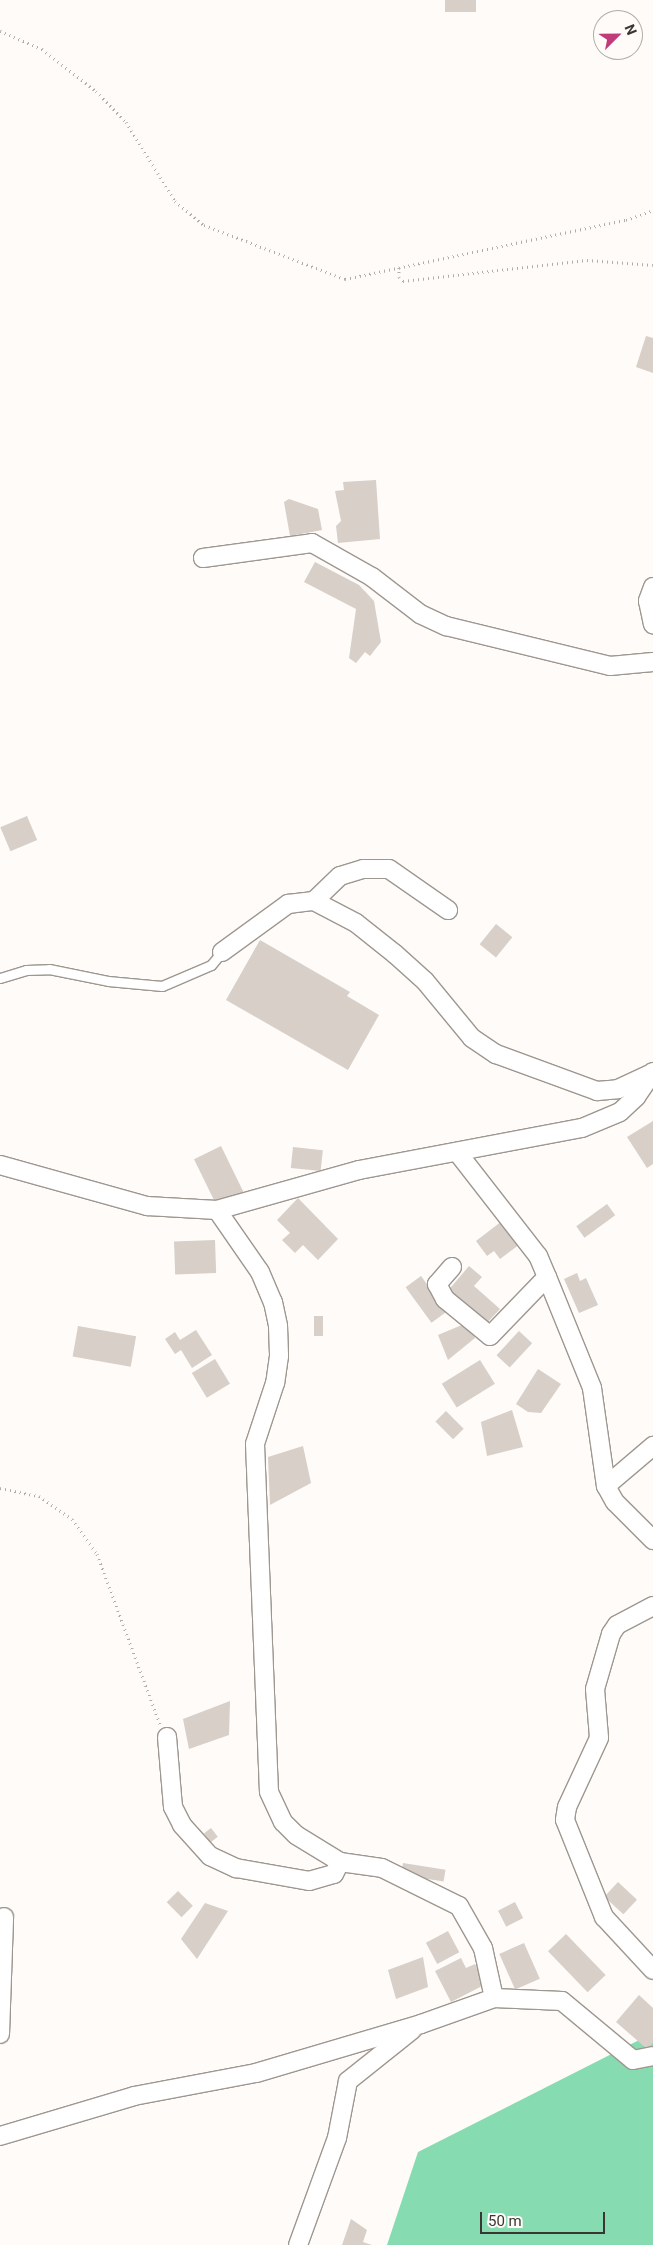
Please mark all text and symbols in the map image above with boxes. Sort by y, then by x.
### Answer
north arrow [593,10,643,60]
text: N [622,22,640,37]
scale bar [483,2202,608,2234]
text: 50 m [488,2212,522,2230]

